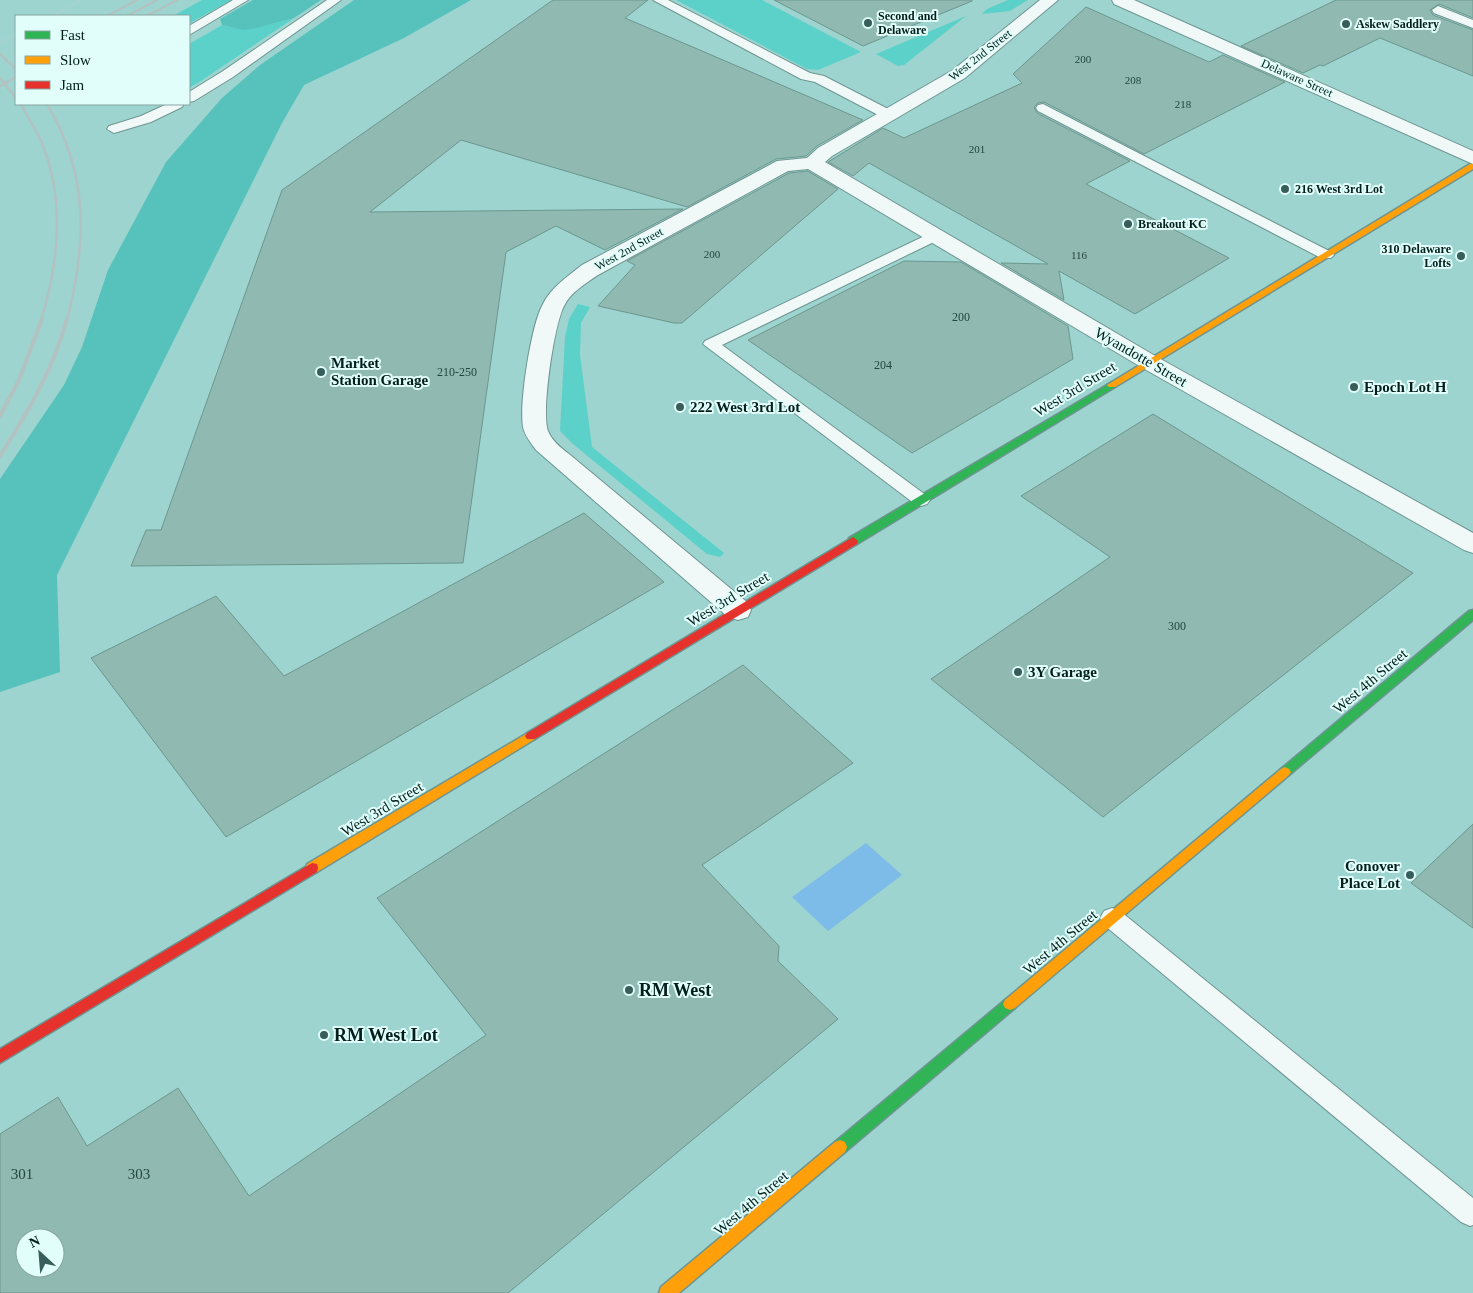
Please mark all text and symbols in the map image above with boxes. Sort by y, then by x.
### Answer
place label: Second and Delaware [878,9,937,37]
legend [15,15,190,105]
marker: Second and Delaware [862,17,874,29]
place label: Askew Saddlery [1356,17,1439,31]
marker: Askew Saddlery [1340,18,1352,30]
street label: West 2nd Street [946,26,1015,84]
text: Fast [60,27,86,43]
text: Slow [60,52,91,68]
house number: 200 [1075,53,1092,65]
street label: Delaware Street [1259,56,1336,100]
house number: 208 [1125,74,1142,86]
text: Jam [60,77,84,93]
house number: 218 [1175,98,1192,110]
house number: 201 [969,143,985,155]
place label: 216 West 3rd Lot [1295,182,1383,196]
marker: 216 West 3rd Lot [1279,183,1291,195]
place label: Breakout KC [1138,217,1207,231]
marker: Breakout KC [1122,218,1134,230]
street label: West 2nd Street [593,224,666,273]
place label: 310 Delaware Lofts [1382,242,1452,270]
house number: 200 [704,248,721,260]
house number: 116 [1071,249,1088,261]
marker: 310 Delaware Lofts [1455,250,1467,262]
house number: 200 [952,310,970,324]
street label: Wyandotte Street [1092,324,1191,390]
place label: Market Station Garage [331,355,428,388]
house number: 204 [874,358,892,372]
street label: West 3rd Street [1031,358,1119,420]
house number: 210-250 [437,365,477,379]
marker: Market Station Garage [315,366,327,378]
place label: Epoch Lot H [1364,379,1447,395]
marker: Epoch Lot H [1348,381,1360,393]
place label: 222 West 3rd Lot [690,399,800,415]
marker: 222 West 3rd Lot [674,401,686,413]
street label: West 3rd Street [684,568,772,630]
house number: 300 [1168,619,1186,633]
street label: West 4th Street [1330,645,1411,716]
place label: 3Y Garage [1028,664,1097,680]
marker: 3Y Garage [1012,666,1024,678]
street label: West 3rd Street [338,778,426,840]
place label: Conover Place Lot [1340,858,1400,891]
marker: Conover Place Lot [1404,869,1416,881]
street label: West 4th Street [1020,906,1101,977]
place label: RM West [639,980,711,1000]
marker: RM West [623,984,635,996]
place label: RM West Lot [334,1025,438,1045]
marker: RM West Lot [318,1029,330,1041]
house number: 301 [11,1166,33,1182]
house number: 303 [128,1166,150,1182]
street label: West 4th Street [711,1167,792,1238]
north arrow [15,1228,65,1278]
text: N [27,1233,42,1251]

